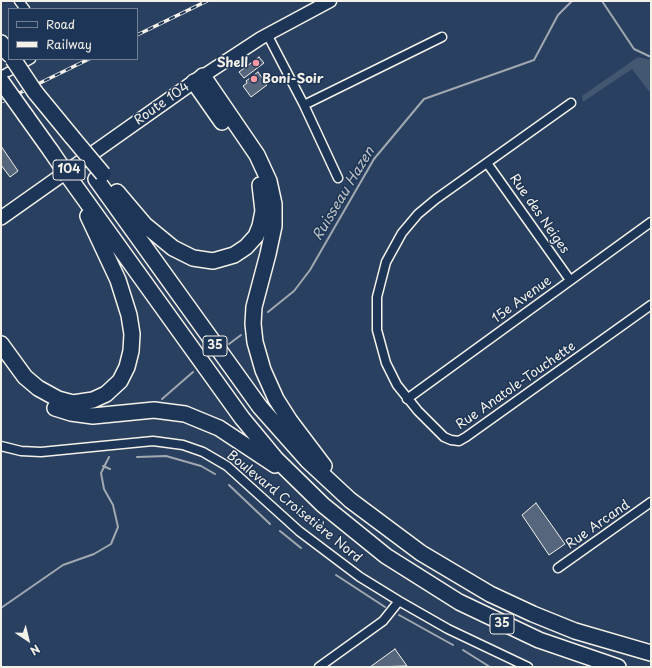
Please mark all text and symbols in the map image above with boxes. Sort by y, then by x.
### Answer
legend [8,8,138,60]
text: Road [46,15,75,33]
text: Railway [46,35,92,53]
place label: Shell [217,55,248,71]
marker: Shell [251,58,261,68]
place label: Boni-Soir [262,71,324,87]
marker: Boni-Soir [249,74,259,84]
street label: Route 104 [131,79,193,129]
water label: Ruisseau Hazen [310,144,378,244]
road number: 104 [53,160,85,180]
street label: Rue des Neiges [506,171,572,257]
street label: 15e Avenue [489,273,555,327]
road number: 35 [203,336,227,356]
street label: Rue Anatole-Touchette [453,339,579,433]
street label: Boulevard Croisetière Nord [223,448,365,566]
street label: Rue Arcand [563,497,633,553]
road number: 35 [490,614,514,634]
north arrow [8,620,48,660]
text: N [27,641,44,660]

